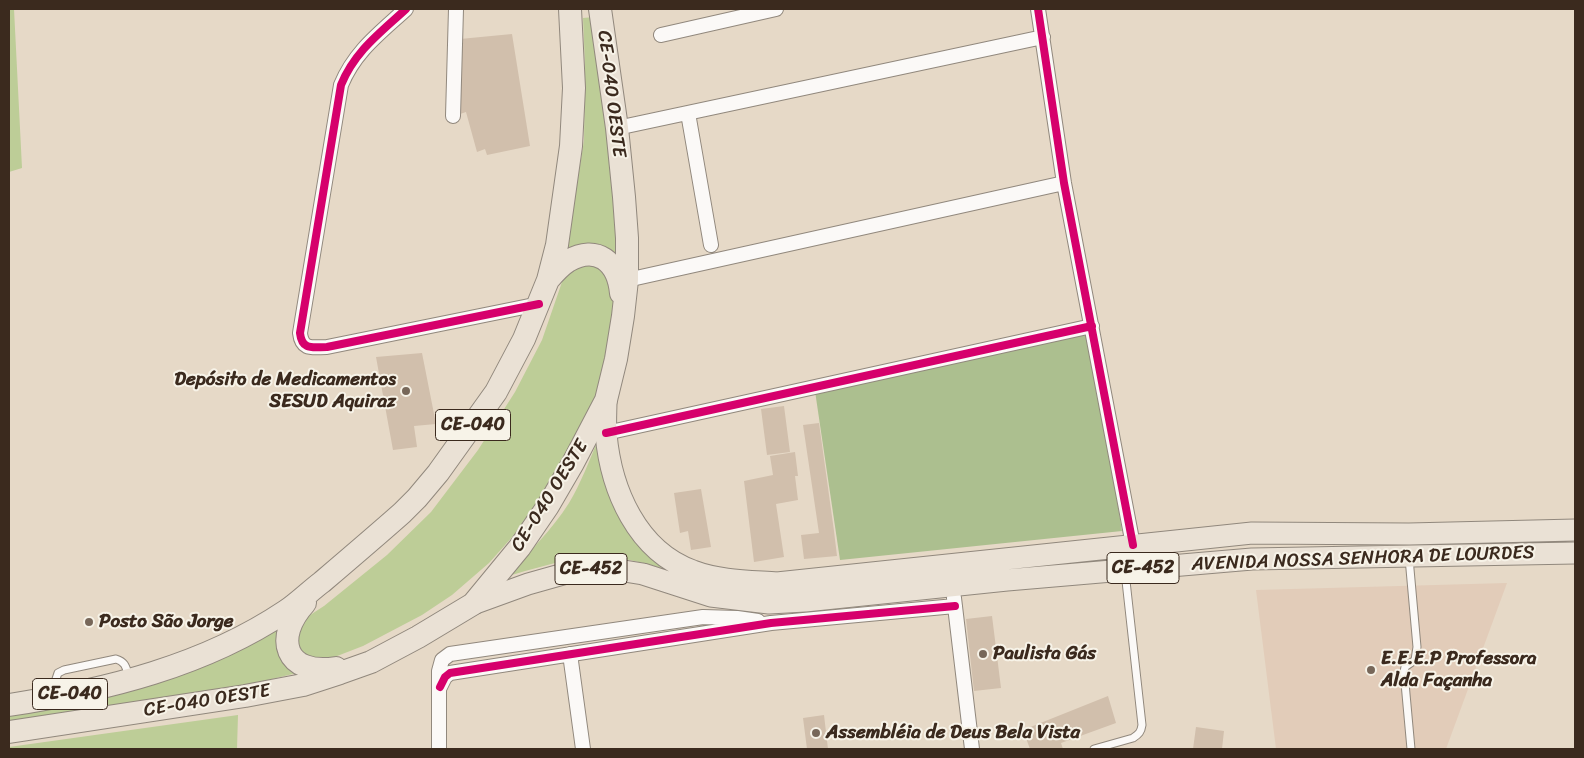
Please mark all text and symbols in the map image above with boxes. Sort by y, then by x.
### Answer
street label: CE-040 OESTE [592,29,630,159]
place label: Depósito de Medicamentos SESUD Aquiraz [175,369,396,413]
marker: Depósito de Medicamentos SESUD Aquiraz [400,385,412,397]
road number: CE-040 [436,410,510,440]
street label: CE-040 OESTE [507,436,593,556]
street label: AVENIDA NOSSA SENHORA DE LOURDES [1191,542,1535,576]
road number: CE-452 [1107,552,1179,584]
road number: CE-452 [555,554,627,584]
place label: Posto São Jorge [99,611,234,633]
marker: Posto São Jorge [83,616,95,628]
place label: Paulista Gás [993,643,1096,665]
marker: Paulista Gás [977,648,989,660]
place label: E.E.E.P Professora Alda Façanha [1381,648,1537,692]
marker: E.E.E.P Professora Alda Façanha [1365,664,1377,676]
road number: CE-040 [32,679,108,710]
street label: CE-040 OESTE [142,680,272,722]
place label: Assembléia de Deus Bela Vista [826,722,1080,744]
marker: Assembléia de Deus Bela Vista [810,727,822,739]

